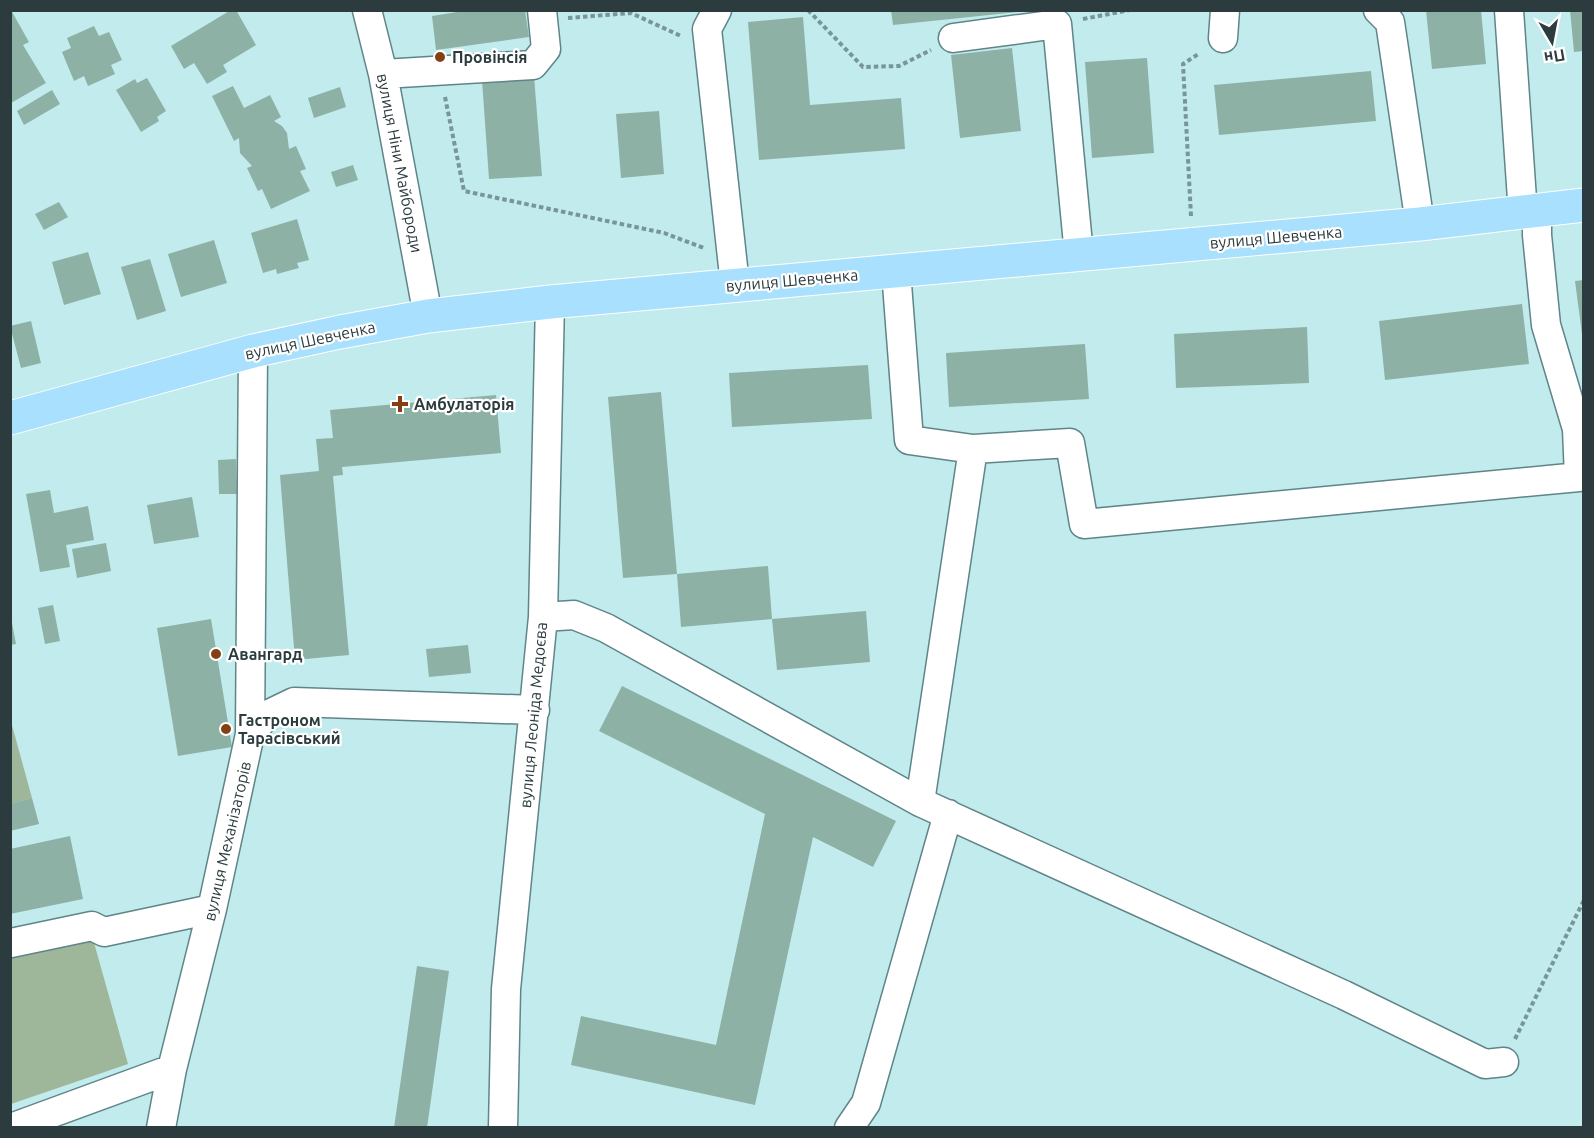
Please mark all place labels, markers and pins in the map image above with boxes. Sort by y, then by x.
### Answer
place label: Провінсія [452,48,528,66]
marker: Провінсія [433,50,447,64]
marker: Амбулаторія [391,395,409,413]
place label: Амбулаторія [414,395,515,413]
place label: Авангард [228,645,303,663]
marker: Авангард [209,647,223,661]
place label: Гастроном Тарасівський [238,711,341,747]
marker: Гастроном Тарасівський [219,722,233,736]

